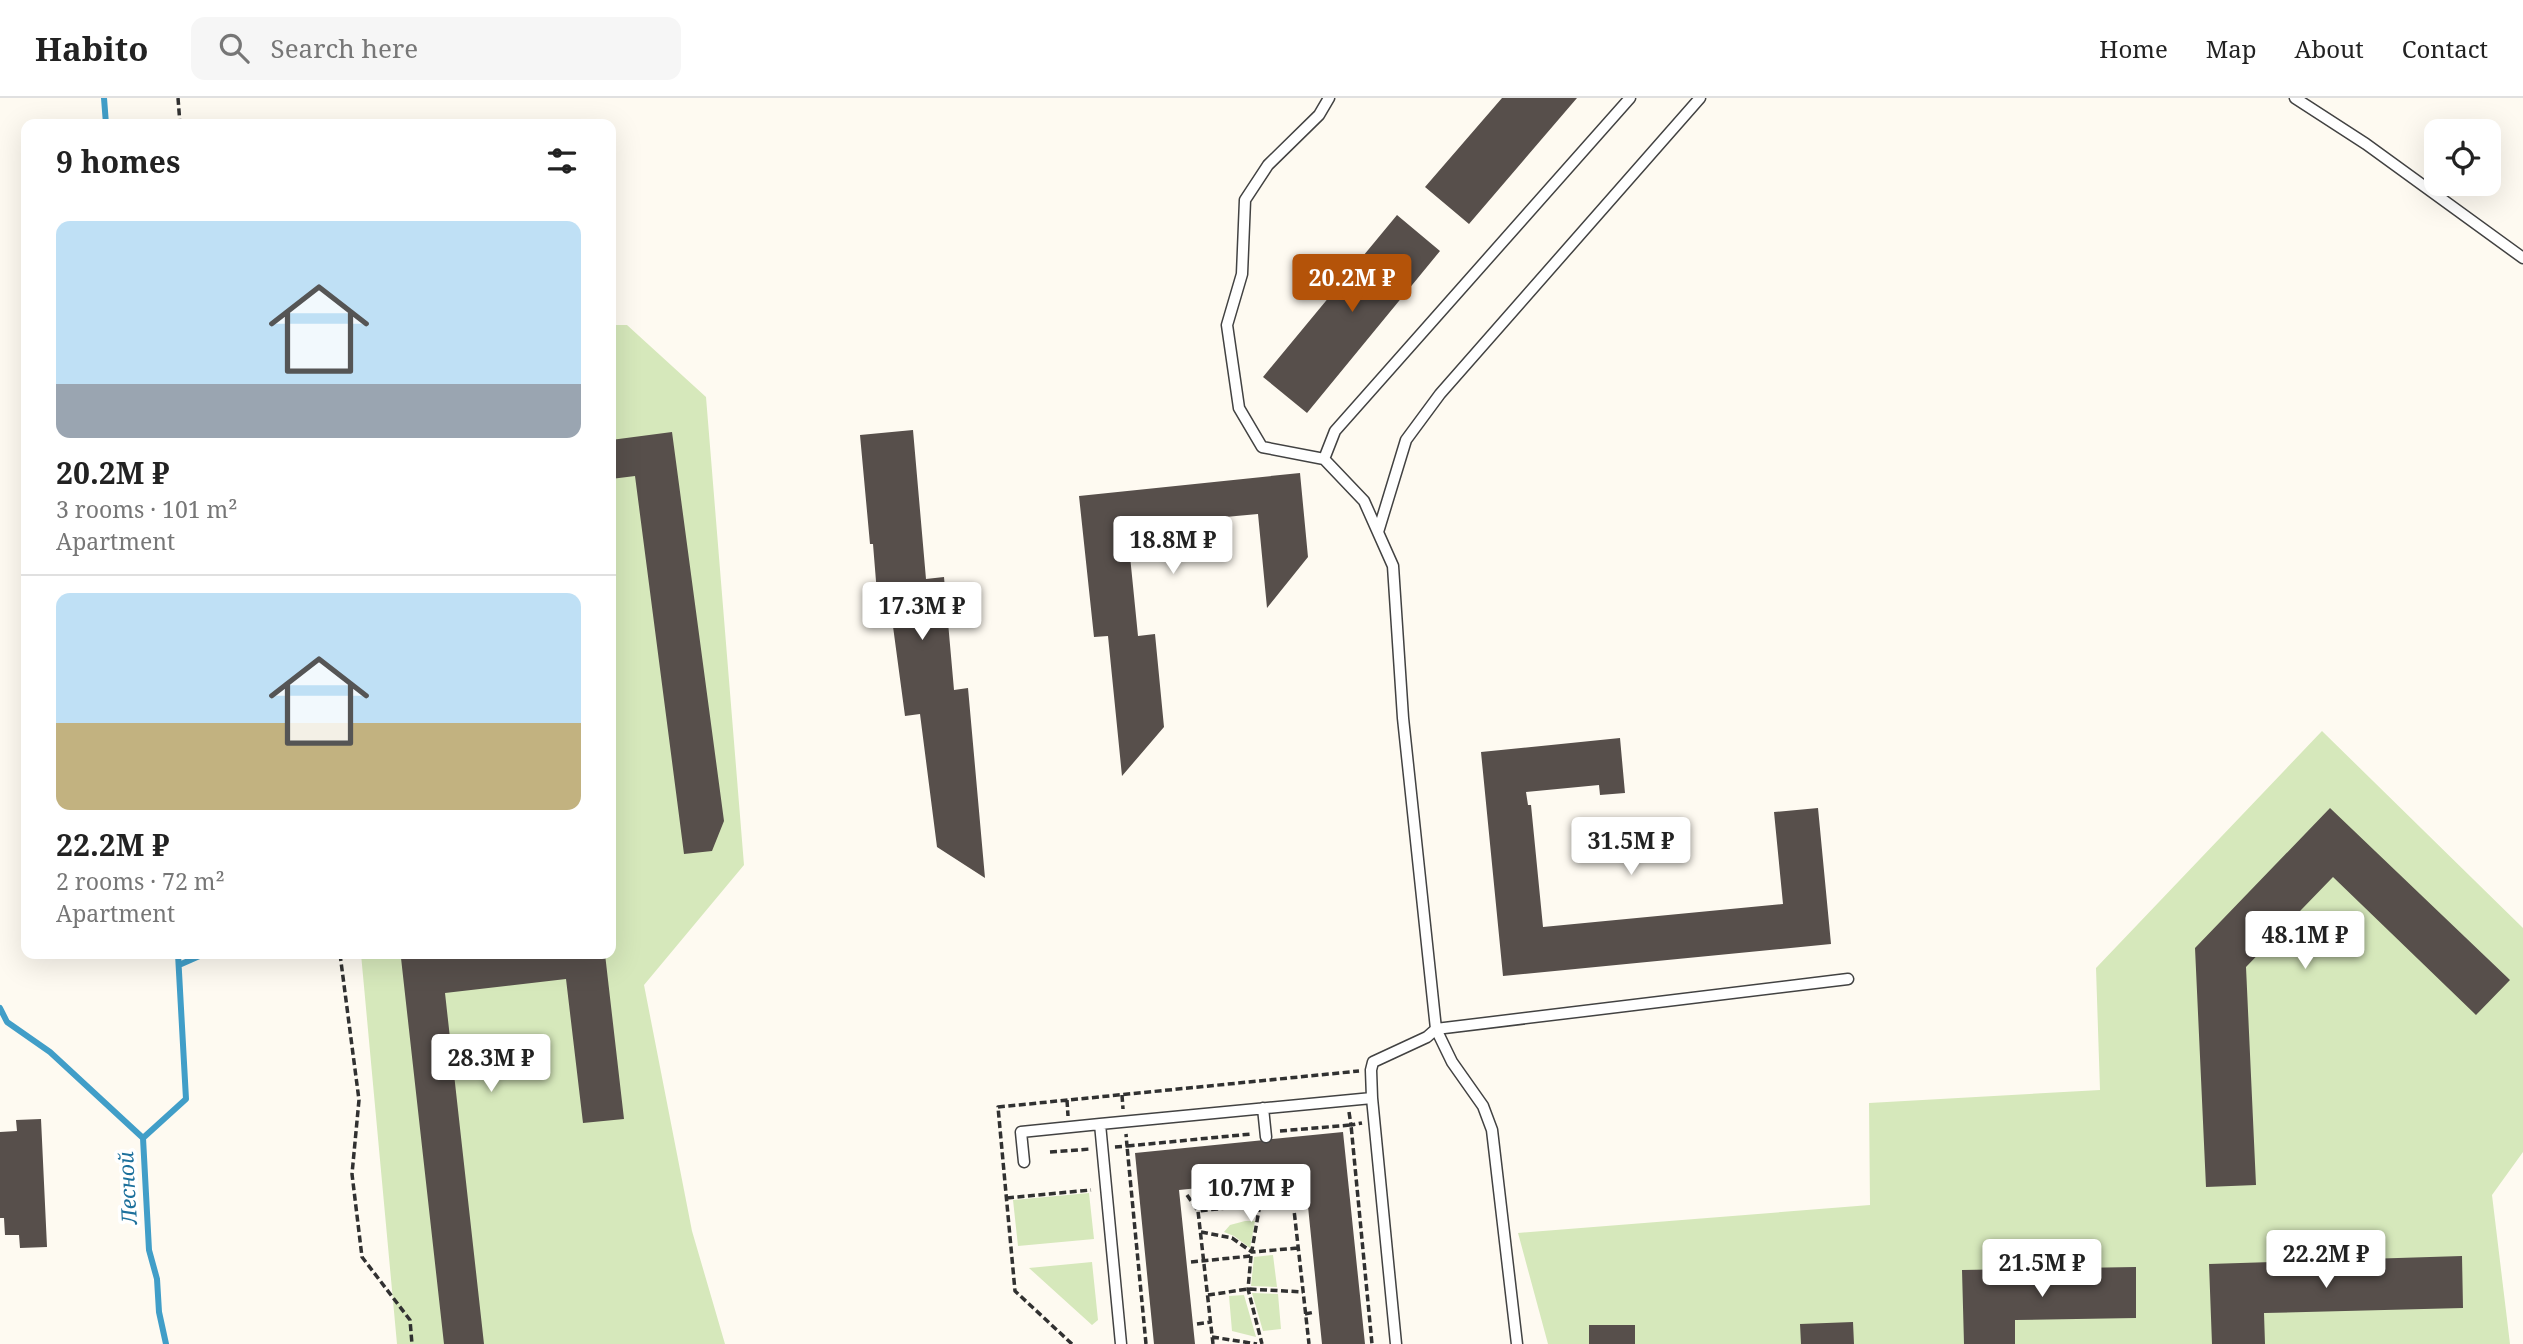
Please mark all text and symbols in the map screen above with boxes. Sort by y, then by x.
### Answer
search box [191,17,681,80]
text: Habito [35,26,149,71]
icon: search [215,29,253,67]
text: Search here [271,30,418,66]
text: Home [2099,32,2168,65]
text: Map [2206,32,2257,65]
text: About [2295,32,2364,65]
text: Contact [2402,32,2488,65]
map controls [2424,119,2501,196]
button: locate [2424,119,2501,196]
text: 9 homes [56,141,180,182]
icon: filters [543,142,581,180]
pin: 20.2M ₽ [1287,254,1417,314]
text: 20.2M ₽ [1308,261,1396,293]
icon: home [256,266,382,392]
text: 20.2M ₽ [56,452,170,493]
text: 3 rooms · 101 m² [56,493,238,525]
pin: 18.8M ₽ [1108,517,1238,576]
text: 18.8M ₽ [1129,523,1217,555]
text: Apartment [56,525,175,557]
pin: 17.3M ₽ [857,582,987,642]
text: 17.3M ₽ [878,589,966,621]
icon: home [256,638,382,764]
pin: 31.5M ₽ [1566,818,1696,877]
text: 22.2M ₽ [56,824,170,865]
text: 31.5M ₽ [1587,824,1675,856]
text: 2 rooms · 72 m² [56,865,225,897]
text: Apartment [56,897,175,929]
pin: 48.1M ₽ [2240,912,2370,971]
text: 48.1M ₽ [2261,918,2349,950]
pin: 28.3M ₽ [426,1034,556,1094]
text: 28.3M ₽ [447,1041,535,1073]
water label: Лесной [111,1150,143,1226]
pin: 10.7M ₽ [1186,1164,1316,1224]
text: 10.7M ₽ [1207,1171,1295,1203]
pin: 22.2M ₽ [2261,1230,2391,1290]
text: 22.2M ₽ [2282,1237,2370,1269]
pin: 21.5M ₽ [1977,1240,2107,1299]
text: 21.5M ₽ [1998,1246,2086,1278]

